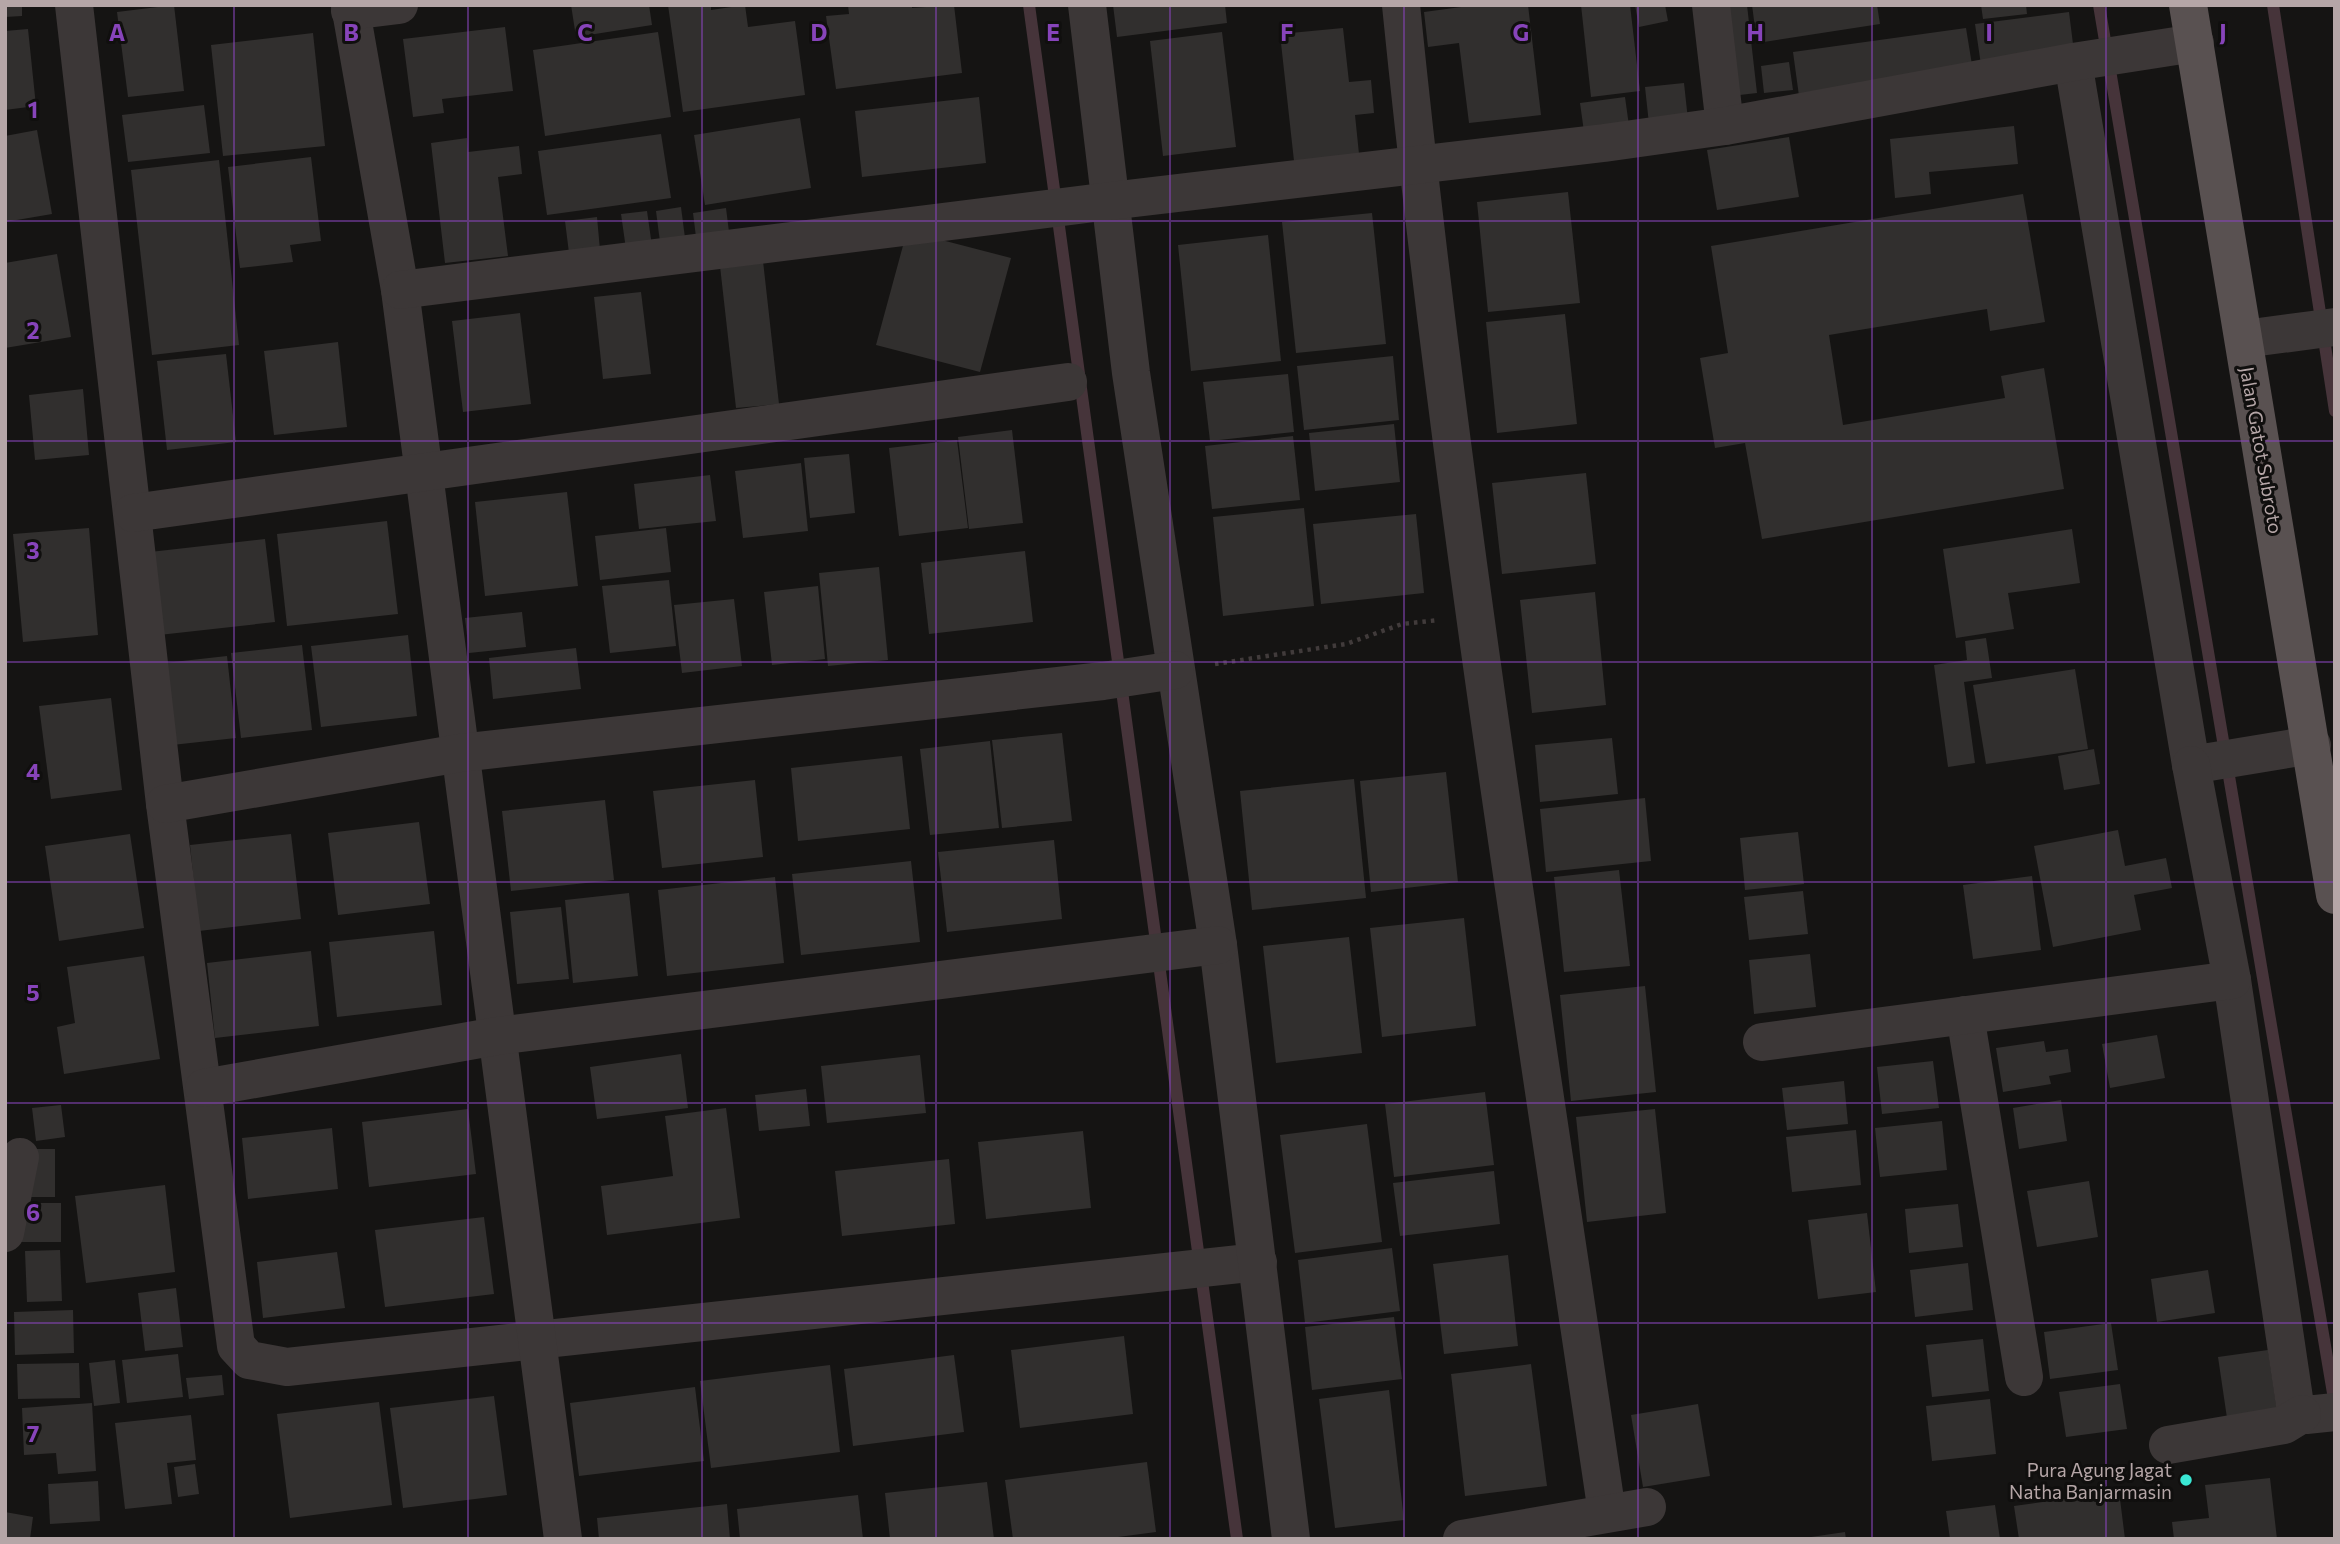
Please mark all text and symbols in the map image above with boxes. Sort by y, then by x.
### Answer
text: A [109,18,126,46]
text: B [343,18,359,46]
text: C [577,18,593,46]
text: D [811,18,828,46]
text: E [1046,18,1060,46]
text: F [1280,18,1294,46]
text: G [1513,18,1529,46]
text: H [1746,18,1764,46]
text: I [1985,18,1993,46]
text: J [2219,18,2227,46]
text: 1 [28,95,38,123]
text: 2 [26,316,40,344]
street label: Jalan Gatot Subroto [2236,365,2288,535]
text: 3 [26,536,40,564]
text: 4 [26,757,40,785]
text: 5 [26,978,40,1006]
text: 6 [26,1198,40,1226]
text: 7 [27,1419,39,1447]
place label: Pura Agung Jagat Natha Banjarmasin [2009,1458,2172,1503]
marker: Pura Agung Jagat Natha Banjarmasin [2178,1472,2194,1488]

